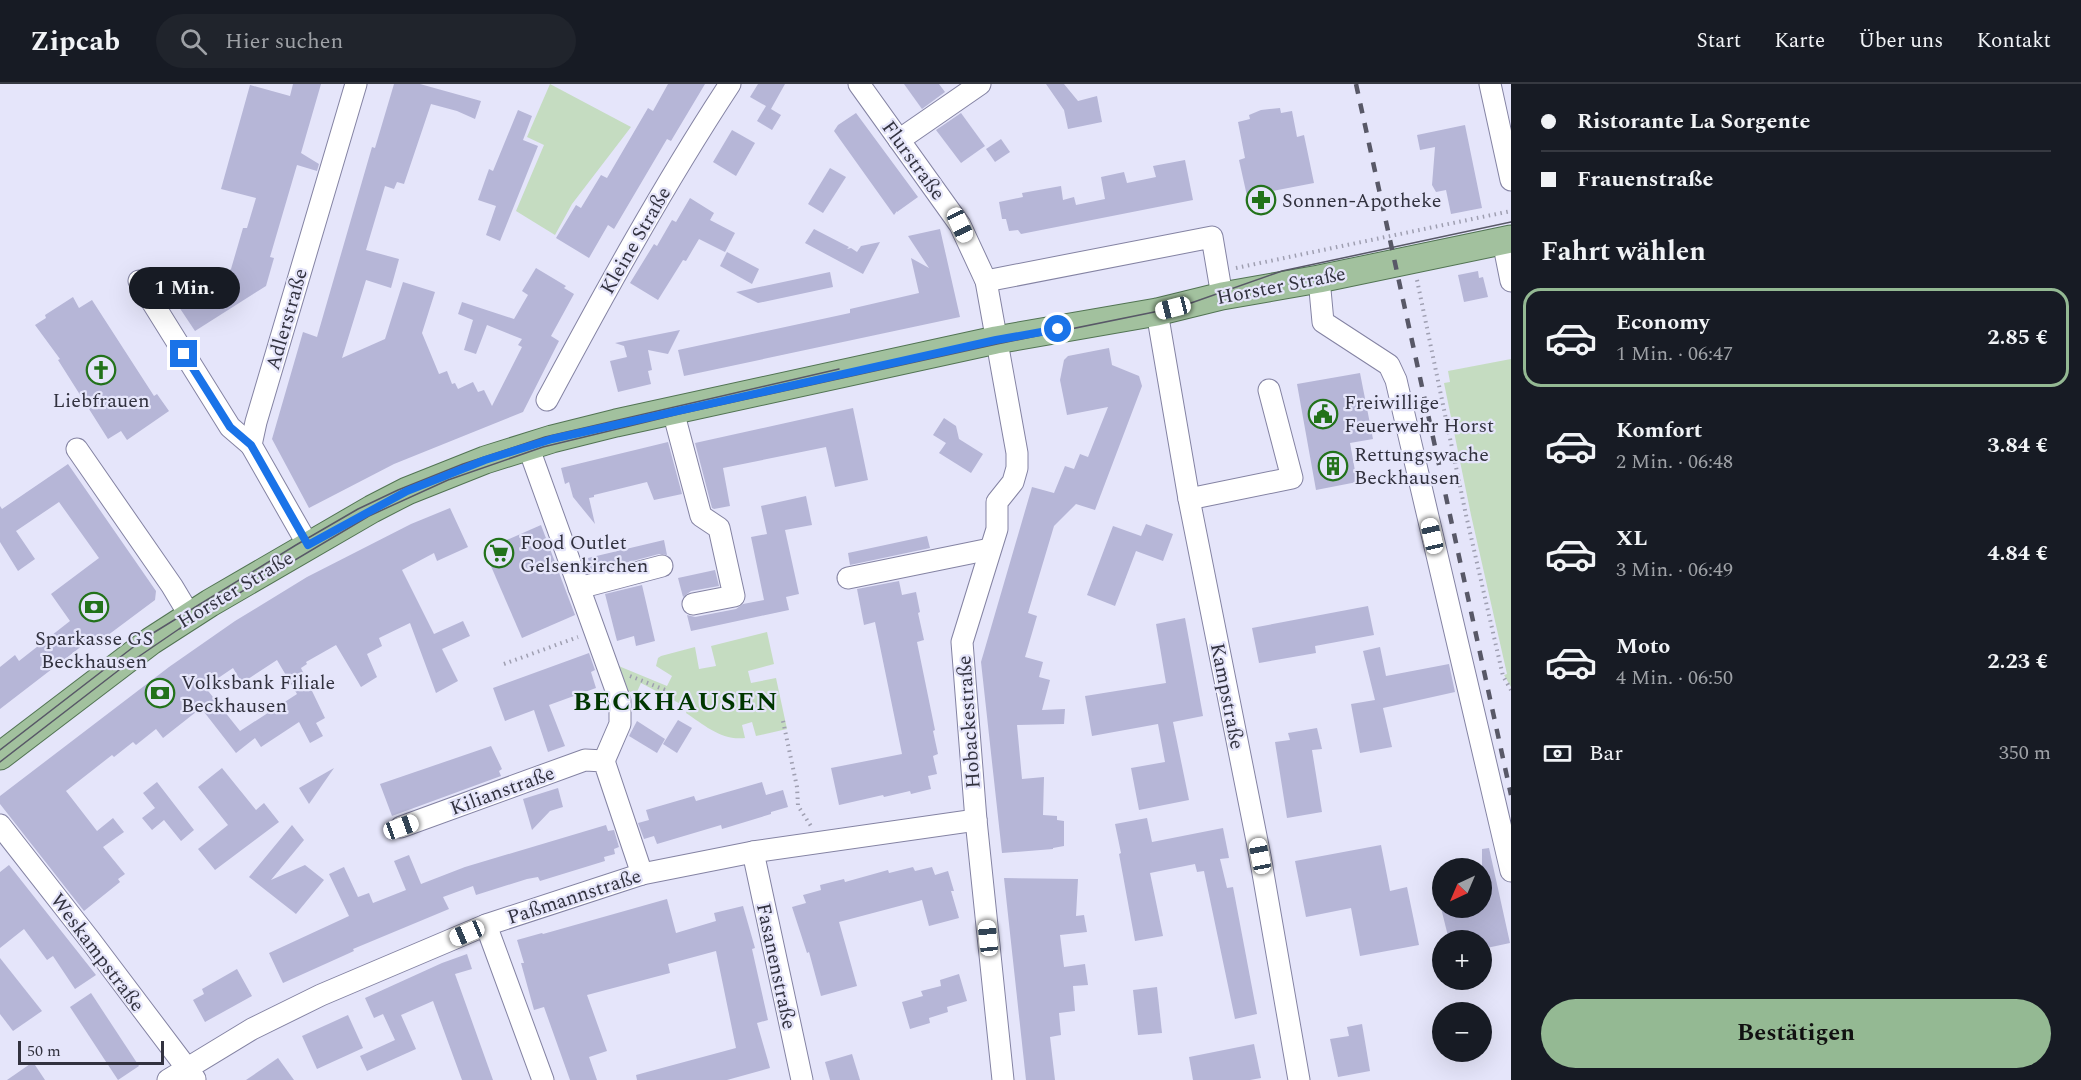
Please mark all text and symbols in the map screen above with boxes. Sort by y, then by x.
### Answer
search box [156,14,576,68]
text: Zipcab [30,20,120,63]
icon: search [177,25,210,58]
text: Hier suchen [225,25,343,58]
text: Start [1696,25,1741,57]
text: Karte [1774,25,1825,57]
text: Über uns [1858,25,1943,57]
text: Kontakt [1976,25,2051,57]
text: Ristorante La Sorgente [1577,105,1810,138]
street label: Flurstraße [874,114,952,207]
text: Frauenstraße [1577,163,1713,196]
street label: Kleine Straße [593,181,679,300]
pharmacy icon: Sonnen-Apotheke [1245,184,1277,216]
place label: Sonnen-Apotheke [1282,186,1441,216]
car [944,205,976,245]
text: Fahrt wählen [1541,231,1706,273]
street label: Horster Straße [1214,259,1348,313]
street label: Adlerstraße [258,265,316,374]
callout: 1 Min. [128,267,240,309]
text: 1 Min. [154,273,215,303]
car [1153,295,1193,321]
text: Economy [1616,306,1709,339]
icon: car [1544,311,1598,365]
route start [1044,315,1071,342]
text: 2.85 € [1987,321,2048,354]
text: 1 Min. · 06:47 [1616,339,1733,369]
route end [170,340,197,367]
church icon: Liebfrauen [85,354,117,386]
place label: Liebfrauen [52,386,150,416]
place label: Freiwillige Feuerwehr Horst [1344,388,1494,441]
public building icon: Freiwillige Feuerwehr Horst [1307,398,1339,430]
text: Komfort [1616,414,1702,447]
icon: car [1544,419,1598,473]
text: 3.84 € [1987,429,2048,462]
place label: Rettungswache Beckhausen [1354,440,1489,493]
text: 2 Min. · 06:48 [1616,447,1733,477]
building icon: Rettungswache Beckhausen [1317,450,1349,482]
car [1419,516,1445,556]
text: XL [1616,522,1647,555]
icon: car [1544,527,1598,581]
place label: Food Outlet Gelsenkirchen [520,528,648,581]
supermarket icon: Food Outlet Gelsenkirchen [483,537,515,569]
text: 4.84 € [1987,537,2048,570]
street label: Horster Straße [172,543,299,636]
text: 3 Min. · 06:49 [1616,555,1733,585]
bank icon: Sparkasse GS Beckhausen [78,591,110,623]
place label: Sparkasse GS Beckhausen [35,624,153,677]
text: Moto [1616,630,1670,663]
icon: car [1544,635,1598,689]
street label: Kampstraße [1202,640,1252,752]
text: 2.23 € [1987,645,2048,678]
street label: Hobackestraße [949,654,989,790]
text: 4 Min. · 06:50 [1616,663,1733,693]
place label: Volksbank Filiale Beckhausen [181,668,335,721]
bank icon: Volksbank Filiale Beckhausen [144,677,176,709]
district label: BECKHAUSEN [573,682,779,722]
icon: cash [1541,737,1574,770]
text: Bar [1589,737,1623,770]
text: 350 m [1999,738,2051,768]
street label: Kilianstraße [446,758,559,824]
car [381,812,421,842]
car [1248,837,1272,875]
north arrow [1432,858,1492,918]
map controls [1432,858,1492,1062]
street label: Paßmannstraße [503,861,645,933]
street label: Weskampstraße [42,887,152,1018]
street label: Fasanenstraße [748,900,804,1032]
car [447,918,487,948]
car [977,919,999,957]
button: + [1432,930,1492,990]
button: Bestätigen [1541,999,2051,1068]
button: − [1432,1002,1492,1062]
scale bar [18,1038,164,1066]
text: 50 m [27,1039,61,1063]

